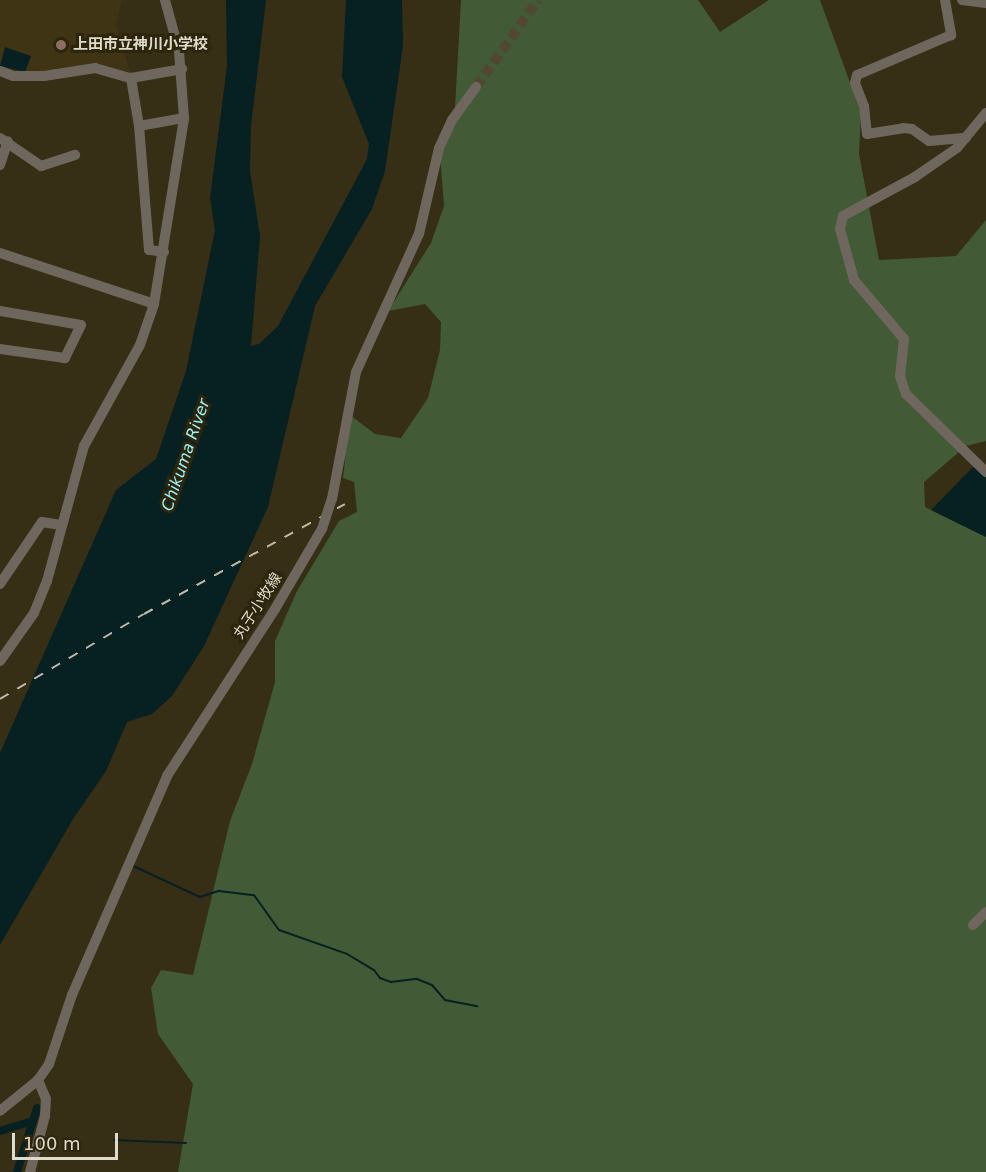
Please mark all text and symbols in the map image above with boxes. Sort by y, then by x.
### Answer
place label: 上田市立神川小学校 [73,36,208,54]
marker: 上田市立神川小学校 [54,38,68,52]
water label: Chikuma River [158,397,214,513]
street label: 丸子小牧線 [230,570,286,642]
scale bar [15,1121,122,1159]
text: 100 m [23,1133,81,1154]

